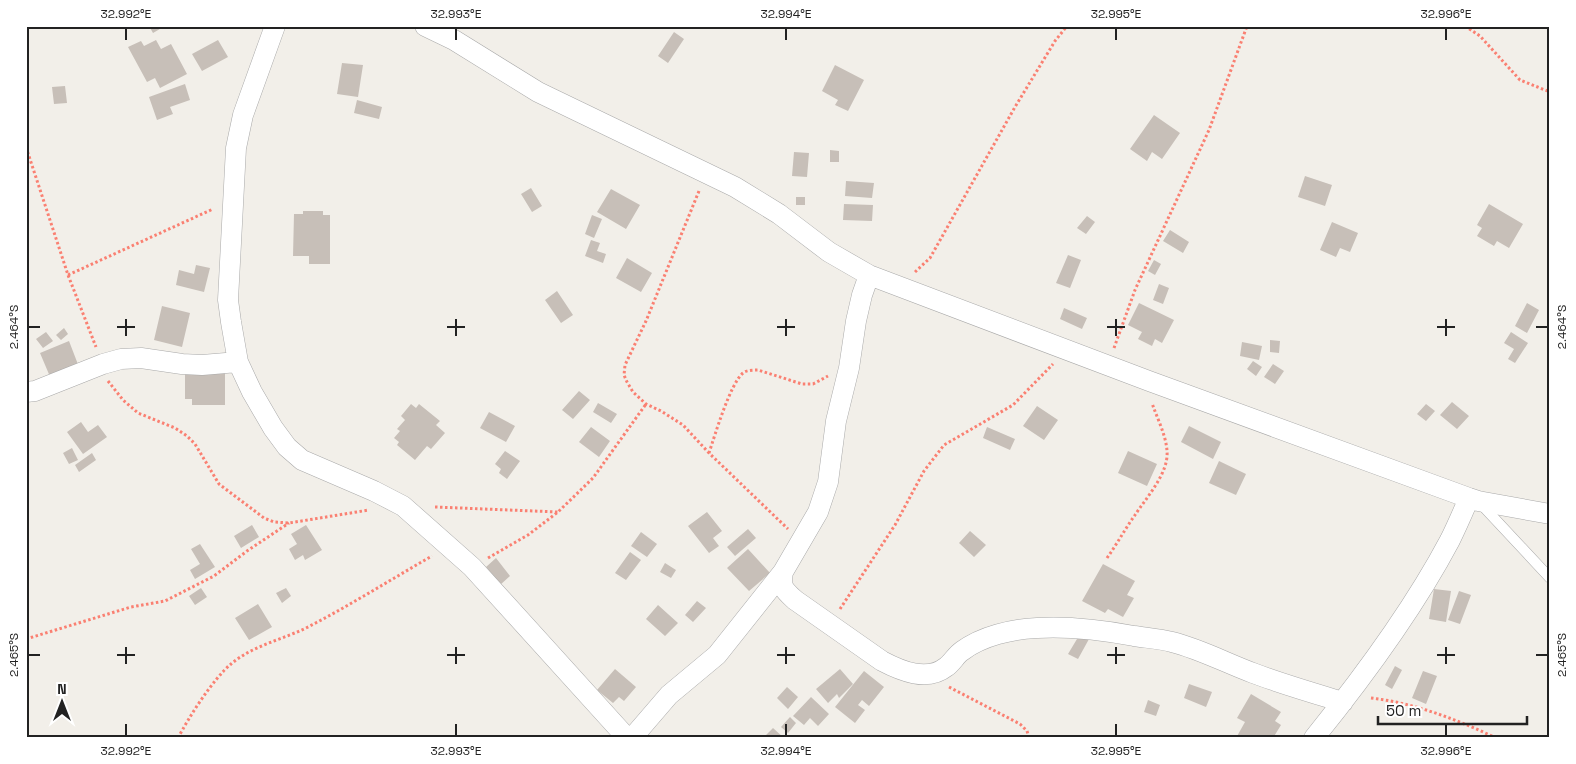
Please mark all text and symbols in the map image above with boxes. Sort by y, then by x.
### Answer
text: 32.992°E [101,6,152,22]
text: 32.993°E [431,6,482,22]
text: 32.994°E [760,6,812,22]
text: 32.995°E [1091,6,1142,22]
text: 32.996°E [1421,6,1472,22]
text: 2.464°S [6,305,22,349]
text: 2.464°S [1554,305,1570,349]
text: 2.465°S [6,633,22,677]
text: 2.465°S [1554,633,1570,677]
north arrow [38,676,88,726]
text: N [57,680,67,698]
scale bar [1378,694,1527,726]
text: 50 m [1386,701,1421,720]
text: 32.992°E [101,743,152,759]
text: 32.993°E [431,743,482,759]
text: 32.994°E [760,743,812,759]
text: 32.995°E [1091,743,1142,759]
text: 32.996°E [1421,743,1472,759]

